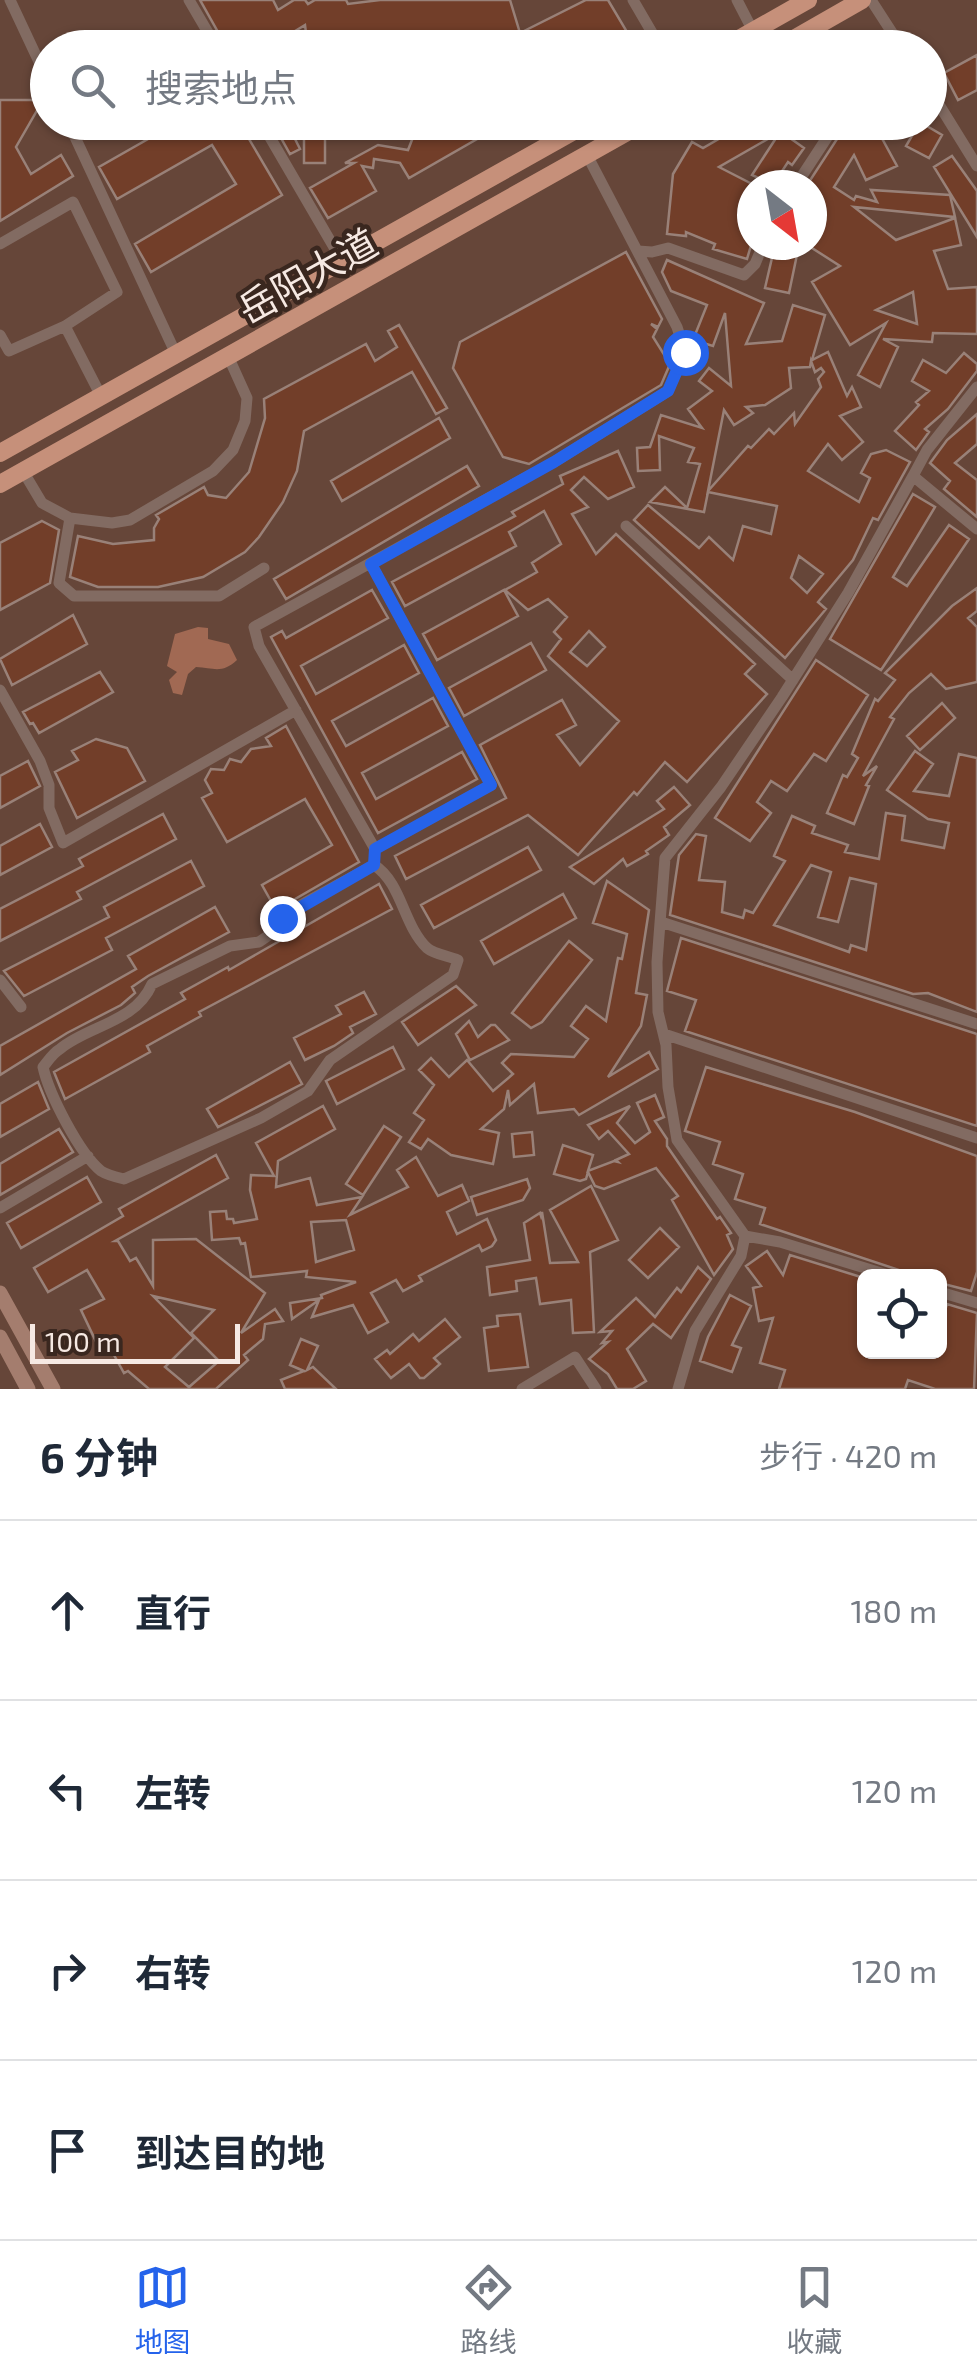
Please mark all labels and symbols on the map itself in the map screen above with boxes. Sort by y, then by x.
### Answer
north arrow [737,170,827,260]
street label: 岳阳大道 [229,218,385,332]
route start [663,330,709,376]
route end [260,896,306,942]
scale bar [30,1319,240,1364]

